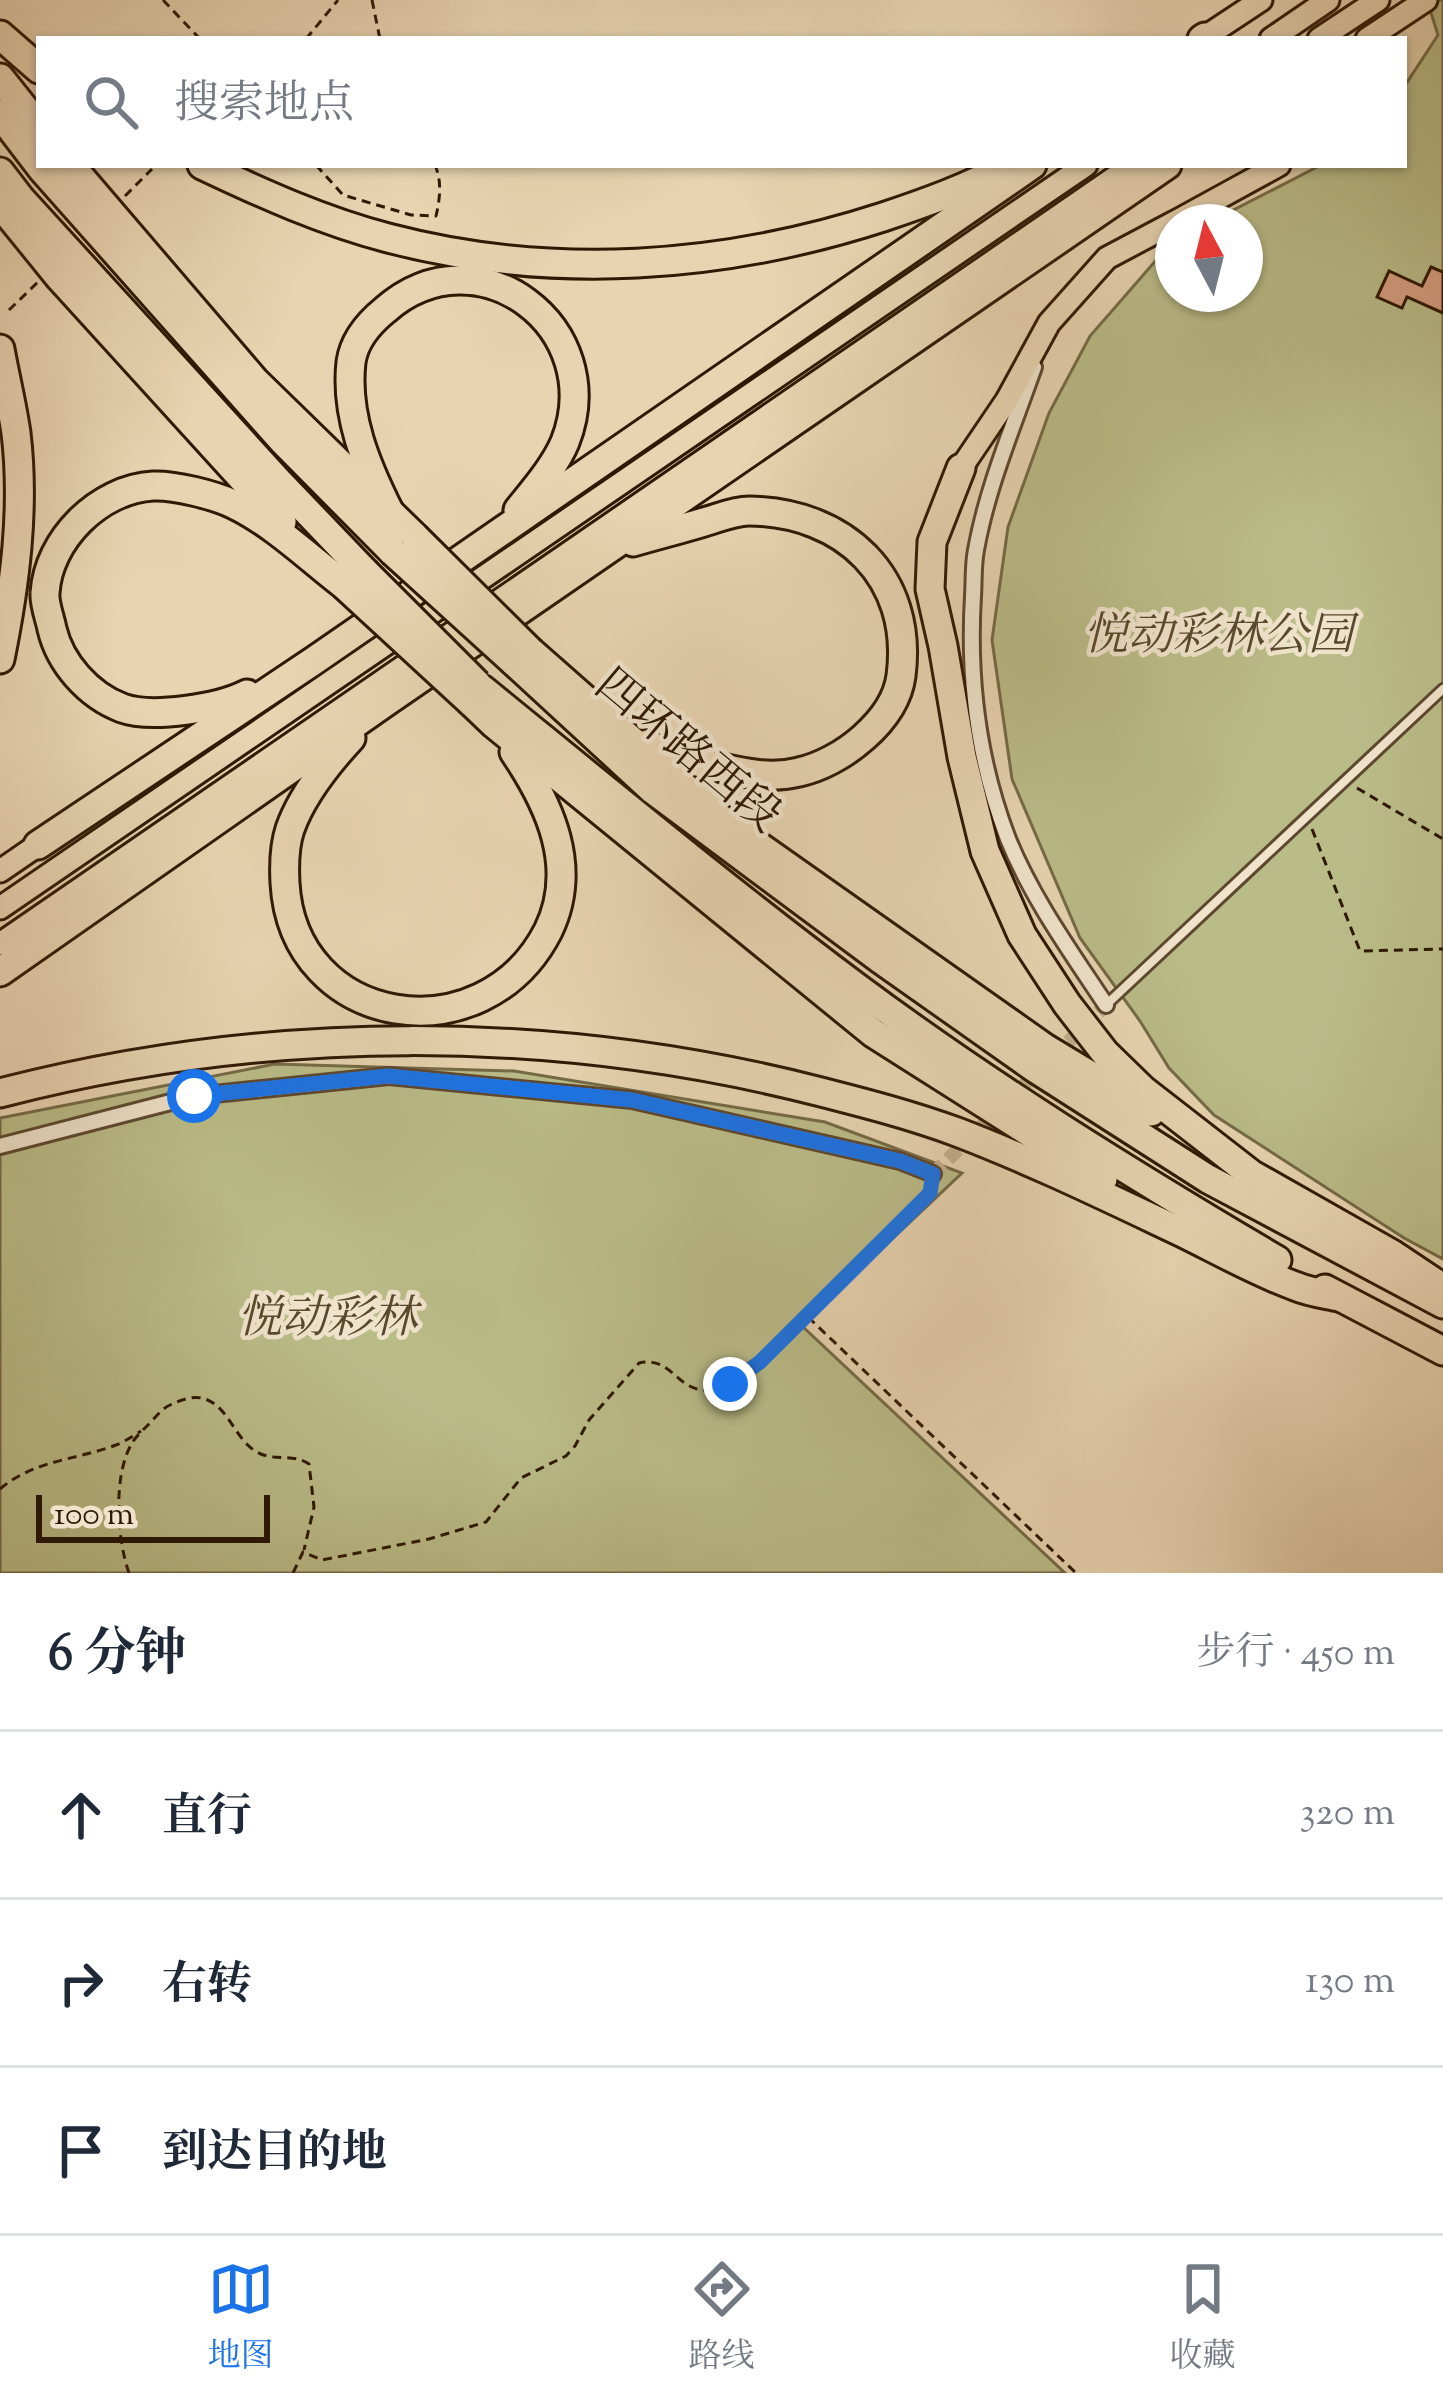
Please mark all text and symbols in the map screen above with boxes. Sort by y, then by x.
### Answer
search box [36,36,1407,168]
icon: search [78,69,144,135]
text: 搜索地点 [174,74,354,139]
north arrow [1155,204,1263,312]
park label: 悦动彩林公园 [1083,606,1359,671]
street label: 四环路西段 [579,656,793,850]
route start [167,1069,221,1123]
park label: 悦动彩林 [237,1289,423,1354]
route end [703,1357,757,1411]
scale bar [36,1489,270,1542]
text: 100 m [54,1492,134,1540]
text: 6 分钟 [48,1620,186,1693]
text: 步行 · 450 m [1196,1627,1395,1683]
icon: ahead [48,1782,114,1848]
text: 直行 [162,1787,252,1852]
text: 320 m [1300,1787,1395,1843]
icon: right [48,1950,114,2016]
text: 右转 [162,1955,252,2020]
text: 130 m [1305,1955,1395,2011]
icon: arrive [48,2118,114,2184]
text: 到达目的地 [162,2123,387,2188]
tab: 地图 [208,2256,274,2382]
tab: 路线 [689,2256,755,2382]
tab: 收藏 [1170,2256,1236,2382]

